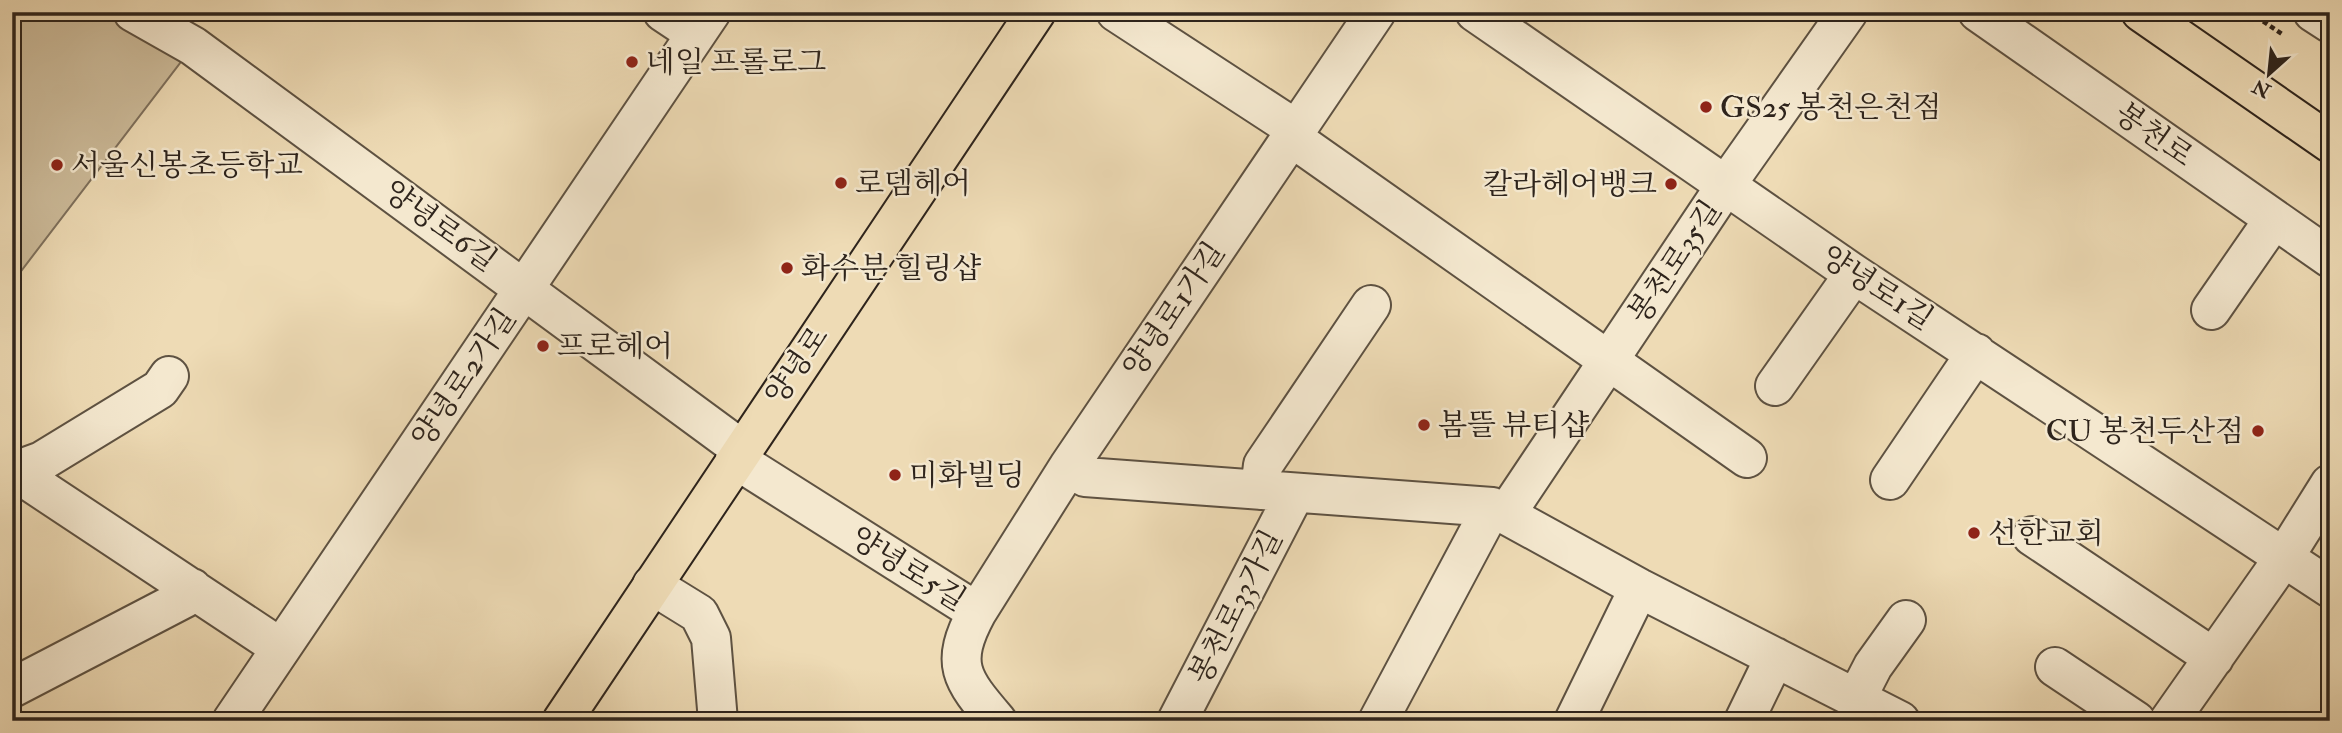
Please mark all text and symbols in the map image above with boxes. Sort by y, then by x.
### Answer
north arrow [2234,38,2304,108]
place label: 네일 프롤로그 [646,44,826,81]
marker: 네일 프롤로그 [624,54,640,70]
text: N [2248,73,2276,103]
place label: GS25 봉천은천점 [1720,89,1941,126]
street label: 봉천로 [2108,95,2200,175]
marker: GS25 봉천은천점 [1698,99,1714,115]
place label: 서울신봉초등학교 [71,147,303,184]
marker: 서울신봉초등학교 [49,157,65,173]
place label: 로뎀헤어 [855,165,971,202]
place label: 칼라헤어뱅크 [1483,166,1657,203]
street label: 양녕로6길 [376,173,504,279]
marker: 로뎀헤어 [833,175,849,191]
marker: 칼라헤어뱅크 [1663,176,1679,192]
street label: 봉천로35길 [1620,193,1730,331]
street label: 양녕로1가길 [1115,235,1233,385]
street label: 양녕로1길 [1814,238,1940,338]
place label: 화수분 힐링샵 [801,250,981,287]
marker: 화수분 힐링샵 [779,260,795,276]
street label: 양녕로2가길 [404,301,524,455]
street label: 양녕로 [757,320,837,412]
place label: 프로헤어 [557,328,673,365]
marker: 프로헤어 [535,338,551,354]
place label: 봄뜰 뷰티샵 [1438,407,1589,444]
place label: CU 봉천두산점 [2046,413,2244,450]
marker: 봄뜰 뷰티샵 [1416,417,1432,433]
marker: CU 봉천두산점 [2250,423,2266,439]
place label: 미화빌딩 [909,457,1025,494]
marker: 미화빌딩 [887,467,903,483]
place label: 선한교회 [1988,515,2104,552]
street label: 양녕로5길 [843,519,973,619]
street label: 봉천로33가길 [1181,524,1291,690]
marker: 선한교회 [1966,525,1982,541]

